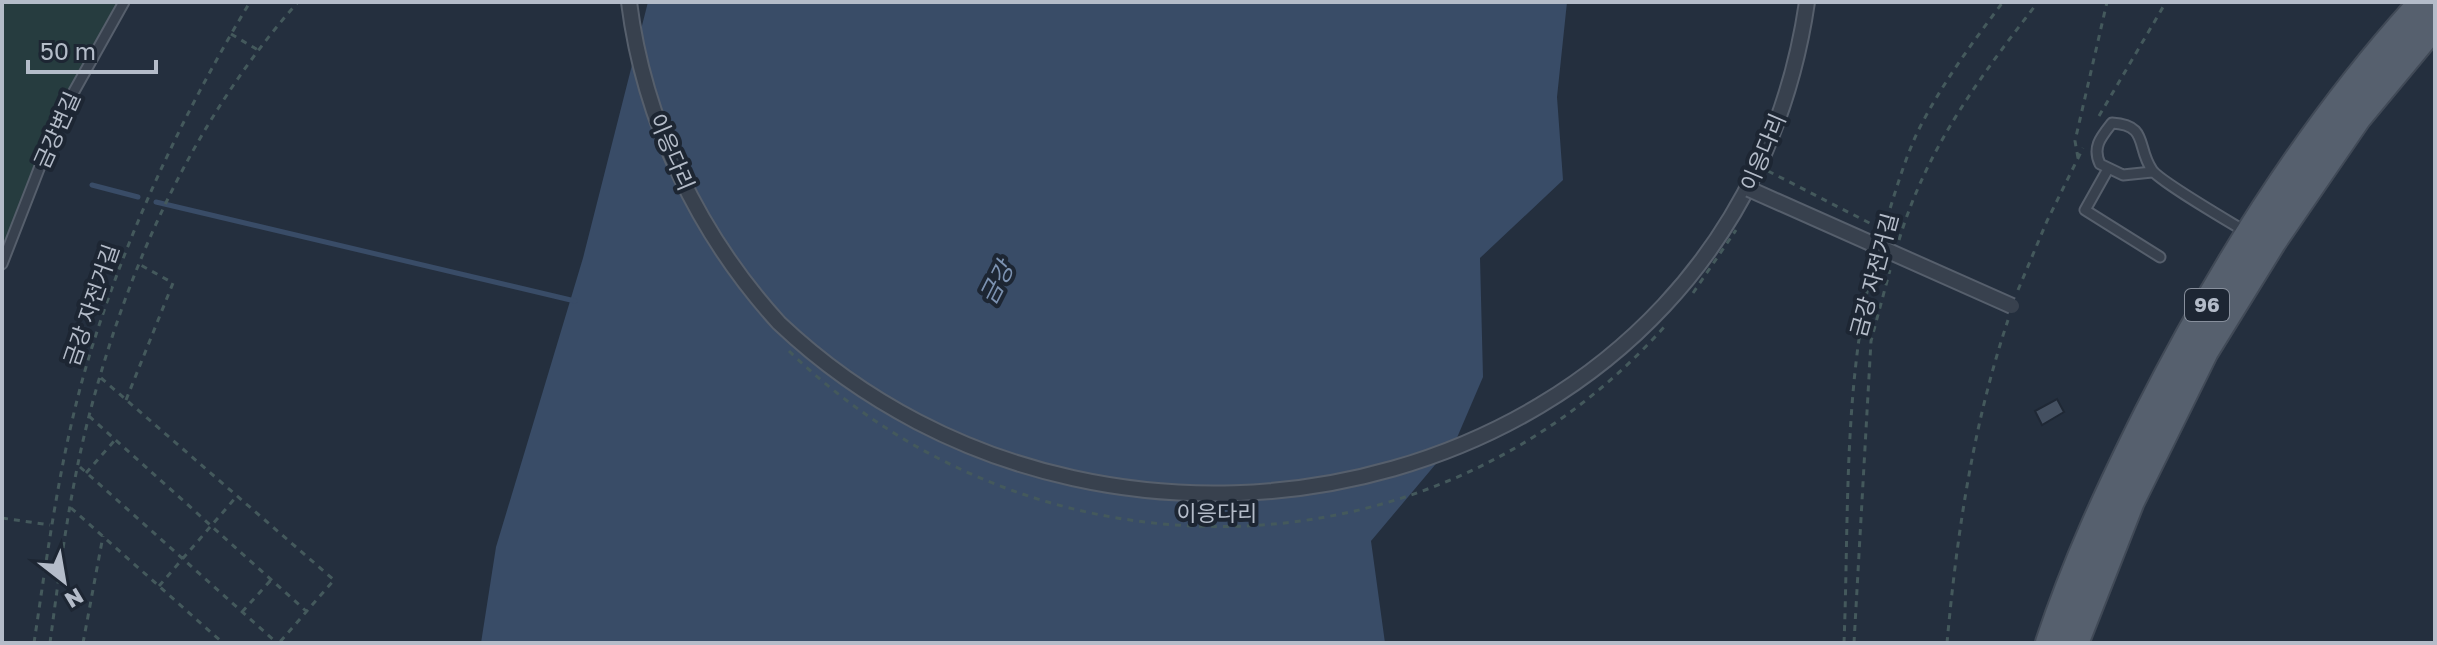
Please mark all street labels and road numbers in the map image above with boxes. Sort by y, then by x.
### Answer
street label: 금강변길 [28,87,85,172]
street label: 이응다리 [644,109,701,194]
street label: 이응다리 [1734,109,1791,194]
street label: 금강 자전거길 [1844,210,1903,340]
street label: 금강 자전거길 [57,240,124,369]
road number: 96 [2185,289,2229,321]
street label: 이응다리 [1177,499,1257,526]

